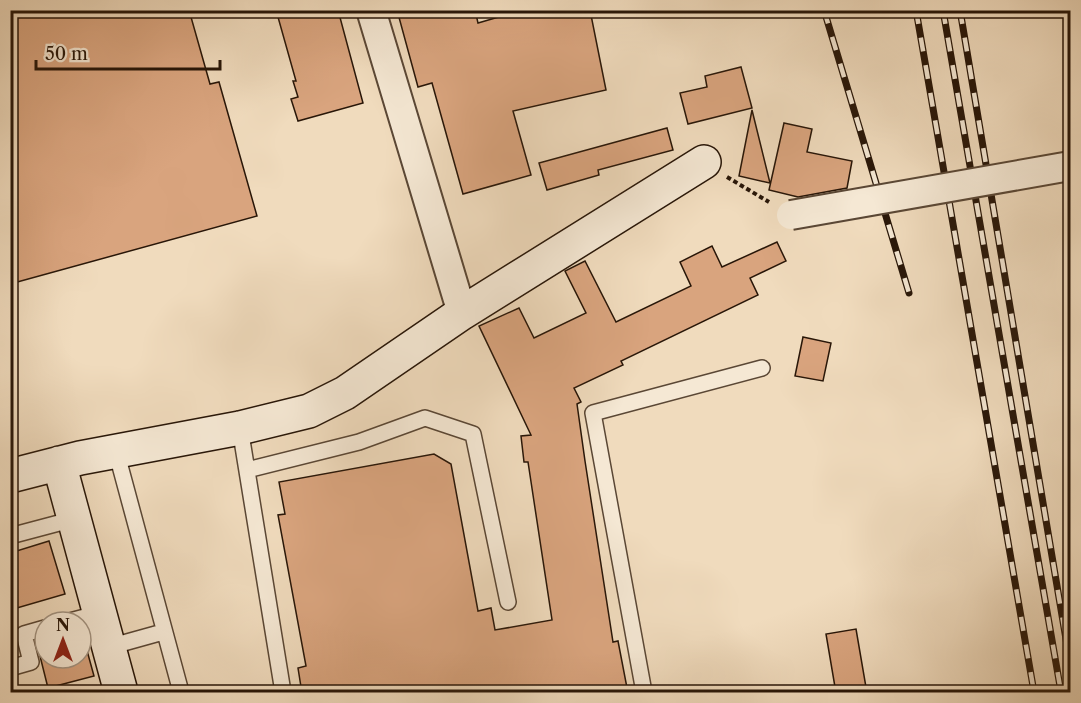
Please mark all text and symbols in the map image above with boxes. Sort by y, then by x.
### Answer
scale bar [36,33,220,71]
text: 50 m [45,43,88,65]
north arrow [33,610,93,670]
text: N [56,615,70,635]

